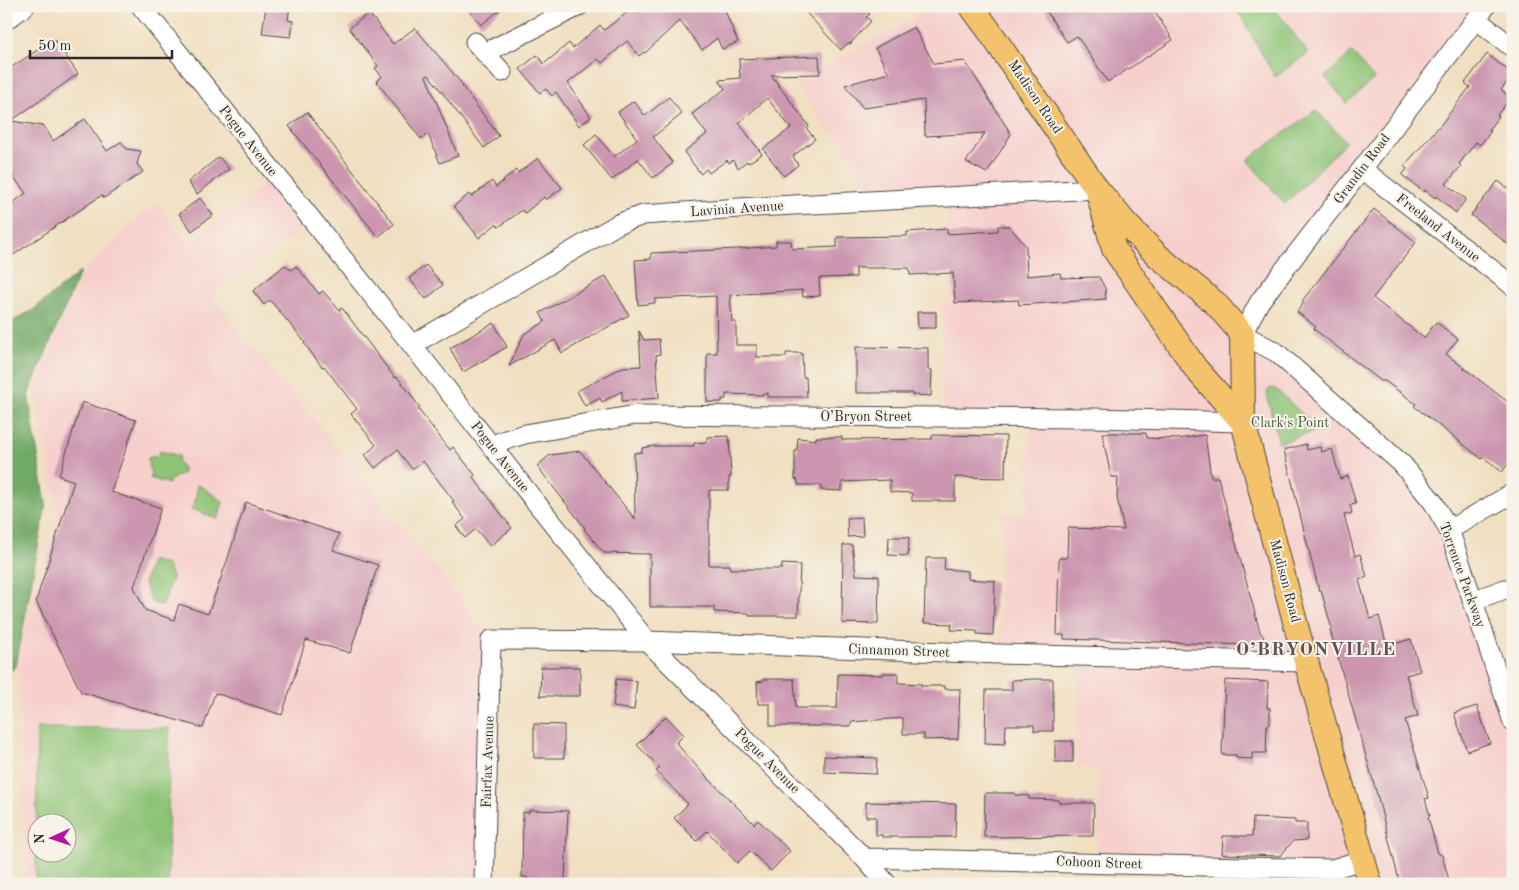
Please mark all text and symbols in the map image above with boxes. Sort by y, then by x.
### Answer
scale bar [30,28,172,60]
text: 50 m [38,39,72,54]
street label: Madison Road [1005,58,1065,136]
street label: Pogue Avenue [216,103,280,179]
street label: Grandin Road [1331,131,1393,207]
street label: Freeland Avenue [1393,191,1483,265]
street label: Lavinia Avenue [690,199,784,219]
street label: O’Bryon Street [820,410,912,424]
park label: Clark's Point [1251,416,1329,430]
street label: Pogue Avenue [468,419,532,495]
street label: Torrence Parkway [1436,520,1488,630]
street label: Madison Road [1267,538,1303,624]
district label: O’BRYONVILLE [1236,641,1396,660]
street label: Cinnamon Street [848,642,950,660]
street label: Fairfax Avenue [479,716,497,808]
street label: Pogue Avenue [732,726,802,796]
north arrow [28,812,78,862]
text: N [33,833,47,844]
street label: Cohoon Street [1056,854,1143,872]

